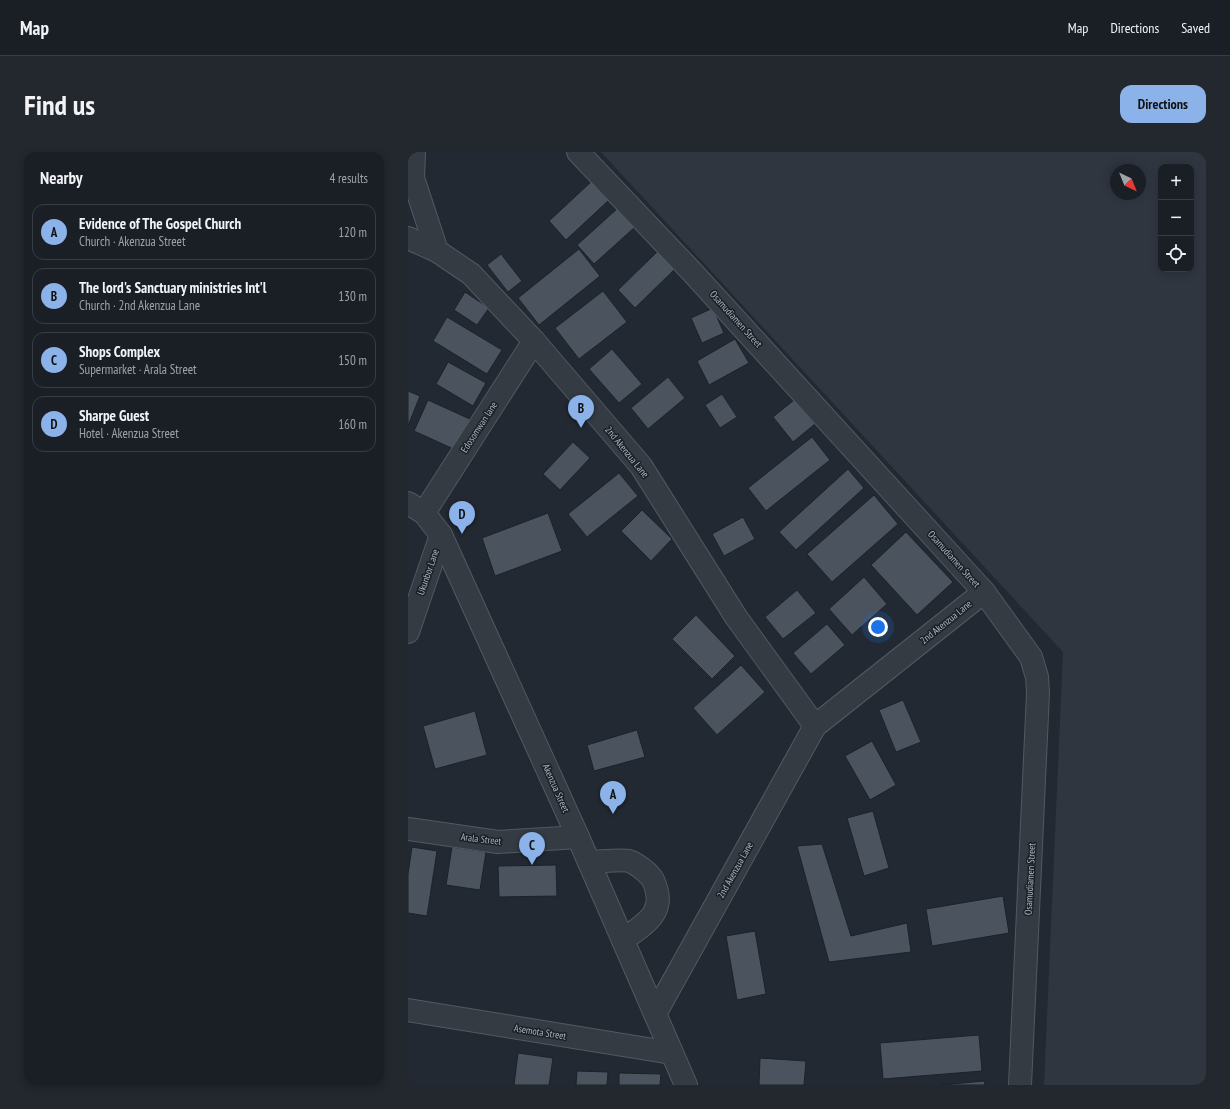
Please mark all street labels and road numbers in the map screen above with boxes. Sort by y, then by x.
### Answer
street label: Osamudiamen Street [707,288,765,350]
street label: Edosomwan lane [458,399,500,455]
street label: 2nd Akenzua Lane [602,424,652,480]
street label: Osamudiamen Street [925,528,983,590]
street label: Ukunbor Lane [414,547,442,597]
street label: 2nd Akenzua Lane [918,597,974,647]
street label: Akenzua Street [540,762,573,815]
street label: Arala Street [460,830,502,848]
street label: 2nd Akenzua Lane [714,839,756,901]
street label: Osamudiamen Street [1022,842,1038,915]
street label: Asemota Street [513,1021,567,1043]

